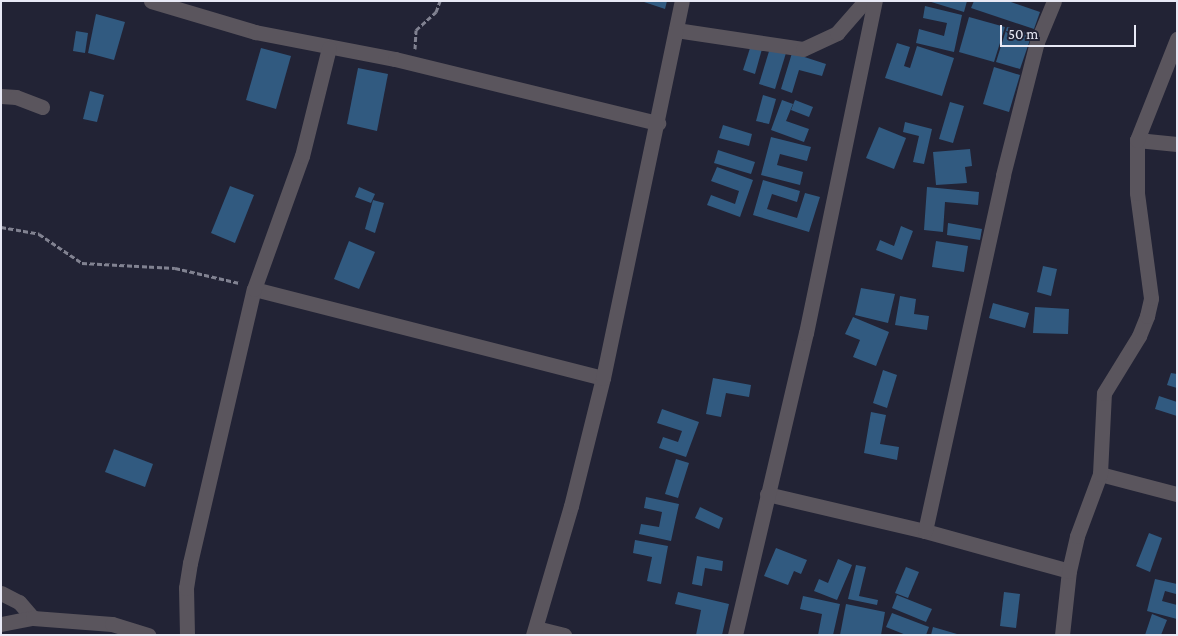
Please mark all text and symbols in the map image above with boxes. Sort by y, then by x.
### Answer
scale bar [1003,15,1139,47]
text: 50 m [1008,26,1038,42]

